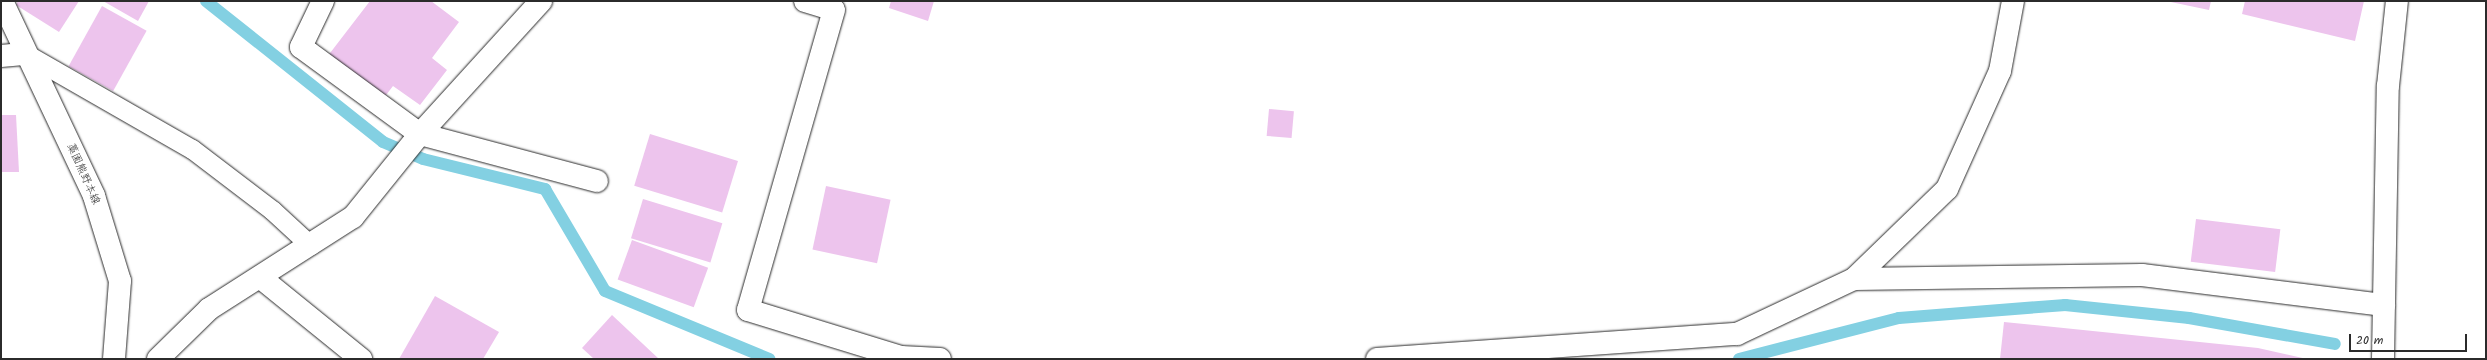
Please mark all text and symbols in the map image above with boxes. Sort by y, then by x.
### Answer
street label: 藁園熊野本線 [64,141,102,207]
scale bar [2351,326,2469,352]
text: 20 m [2356,331,2383,350]

